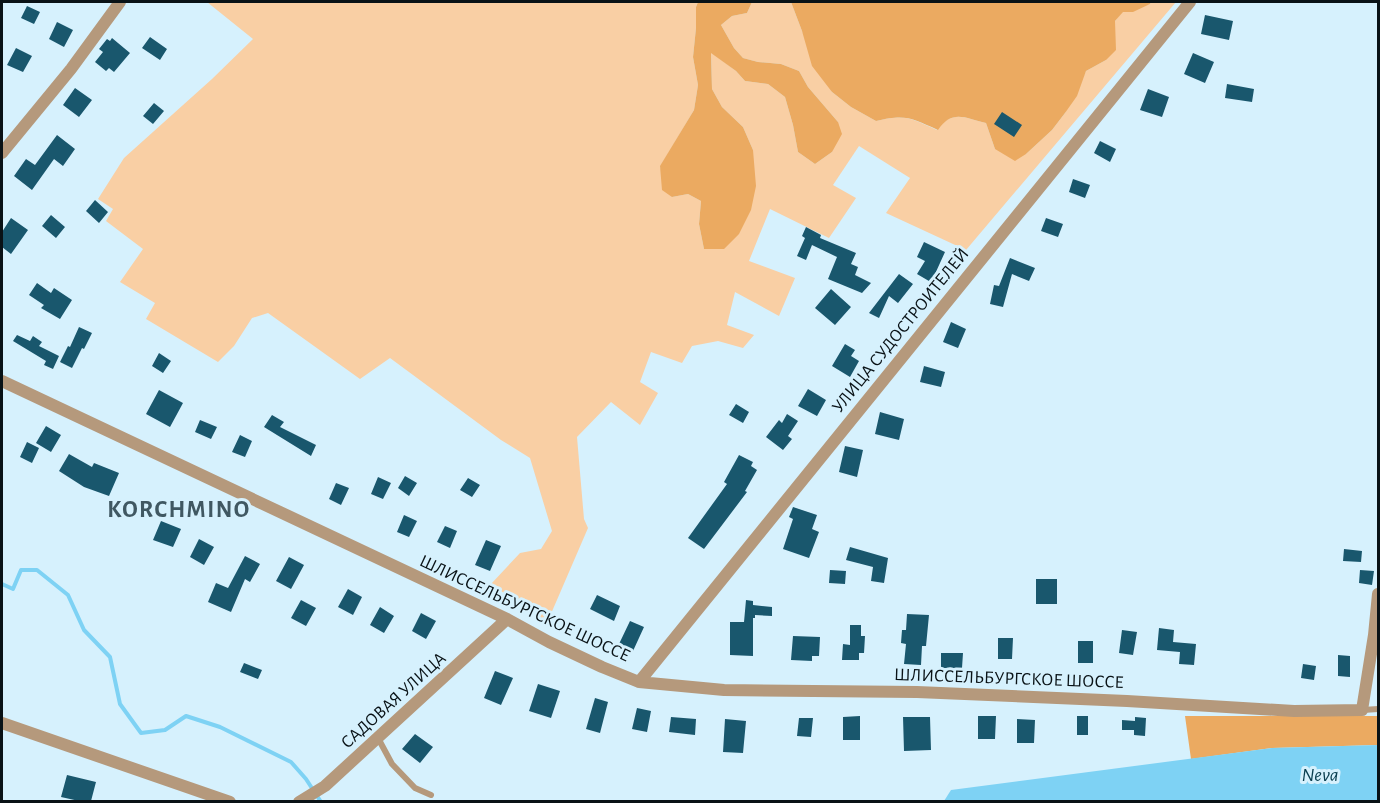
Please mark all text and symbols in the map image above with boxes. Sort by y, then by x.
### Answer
street label: УЛИЦА СУДОСТРОИТЕЛЕЙ [827,244,973,416]
district label: KORCHMINO [107,498,251,522]
street label: ШЛИССЕЛЬБУРГСКОЕ ШОССЕ [416,552,633,666]
street label: САДОВАЯ УЛИЦА [338,649,450,752]
street label: ШЛИССЕЛЬБУРГСКОЕ ШОССЕ [894,666,1124,692]
water label: Neva [1302,765,1338,785]

